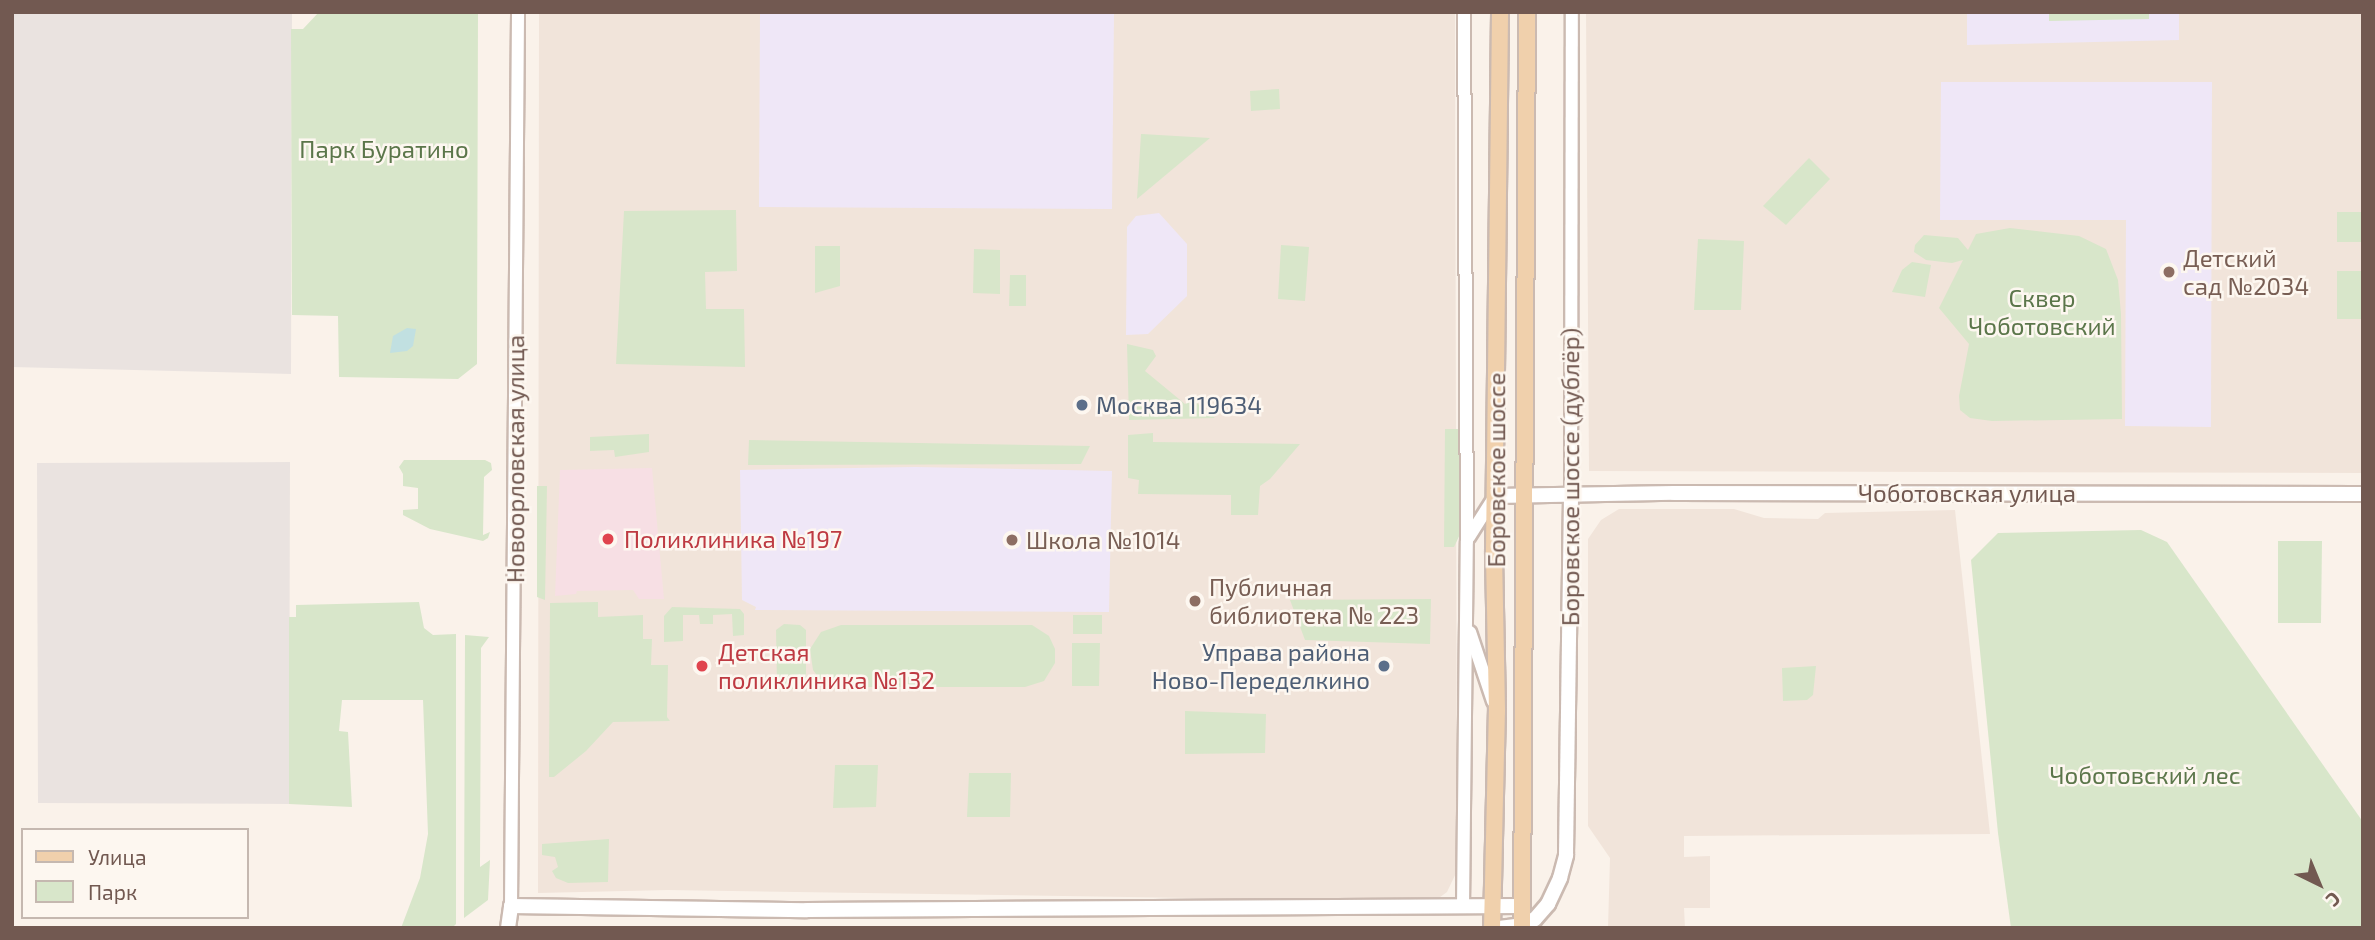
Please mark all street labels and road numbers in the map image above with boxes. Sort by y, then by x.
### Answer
street label: Боровское шоссе (дублёр) [1556,328,1584,626]
street label: Новоорловская улица [501,335,529,583]
street label: Боровское шоссе [1482,373,1510,567]
street label: Чоботовская улица [1858,479,2076,507]

